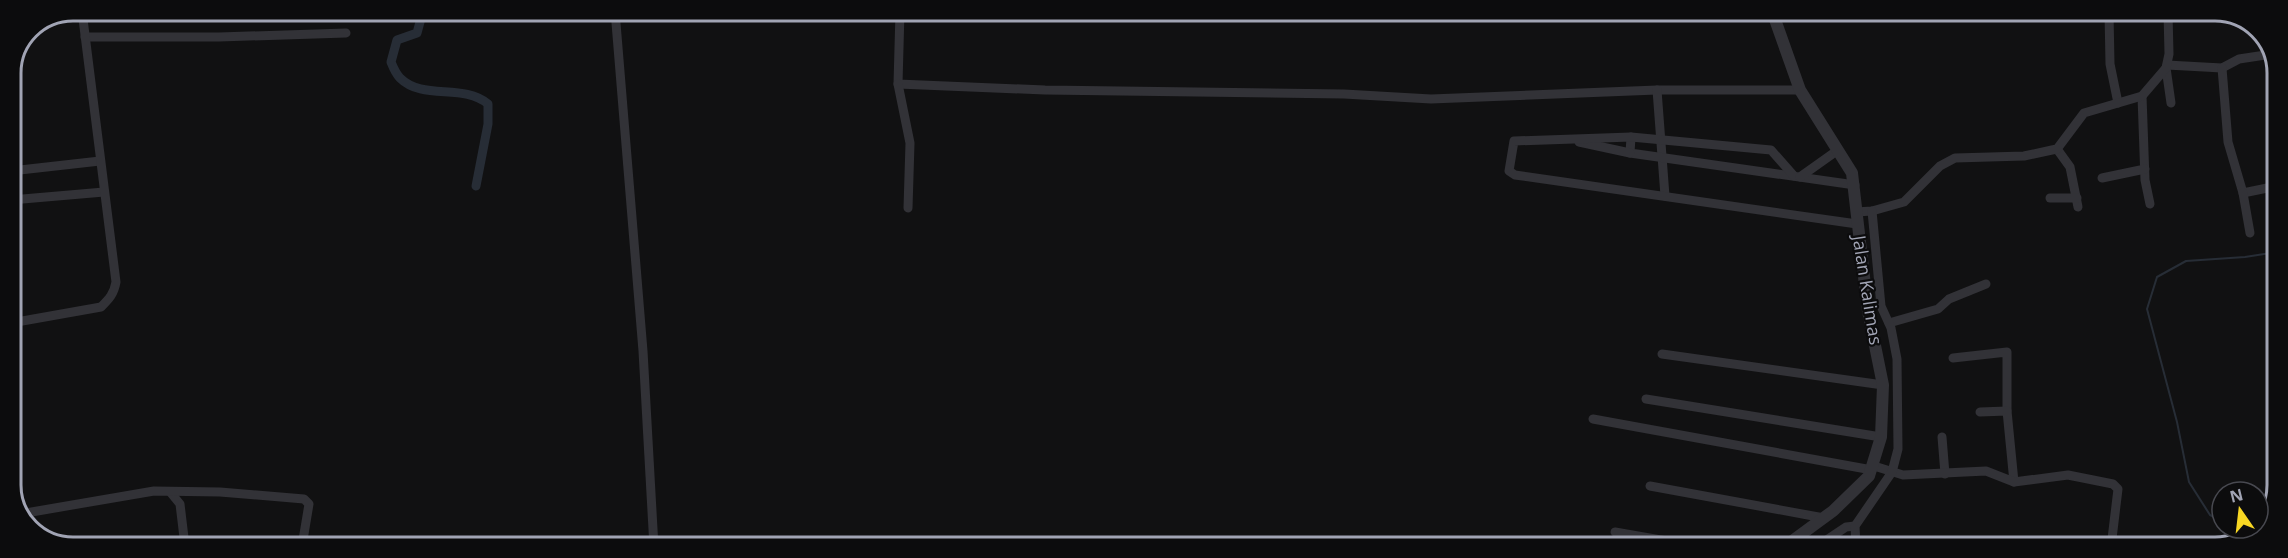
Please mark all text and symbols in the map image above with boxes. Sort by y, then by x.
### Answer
street label: Jalan Kalimas [1847,232,1888,346]
north arrow [2210,480,2270,540]
text: N [2227,483,2245,508]

